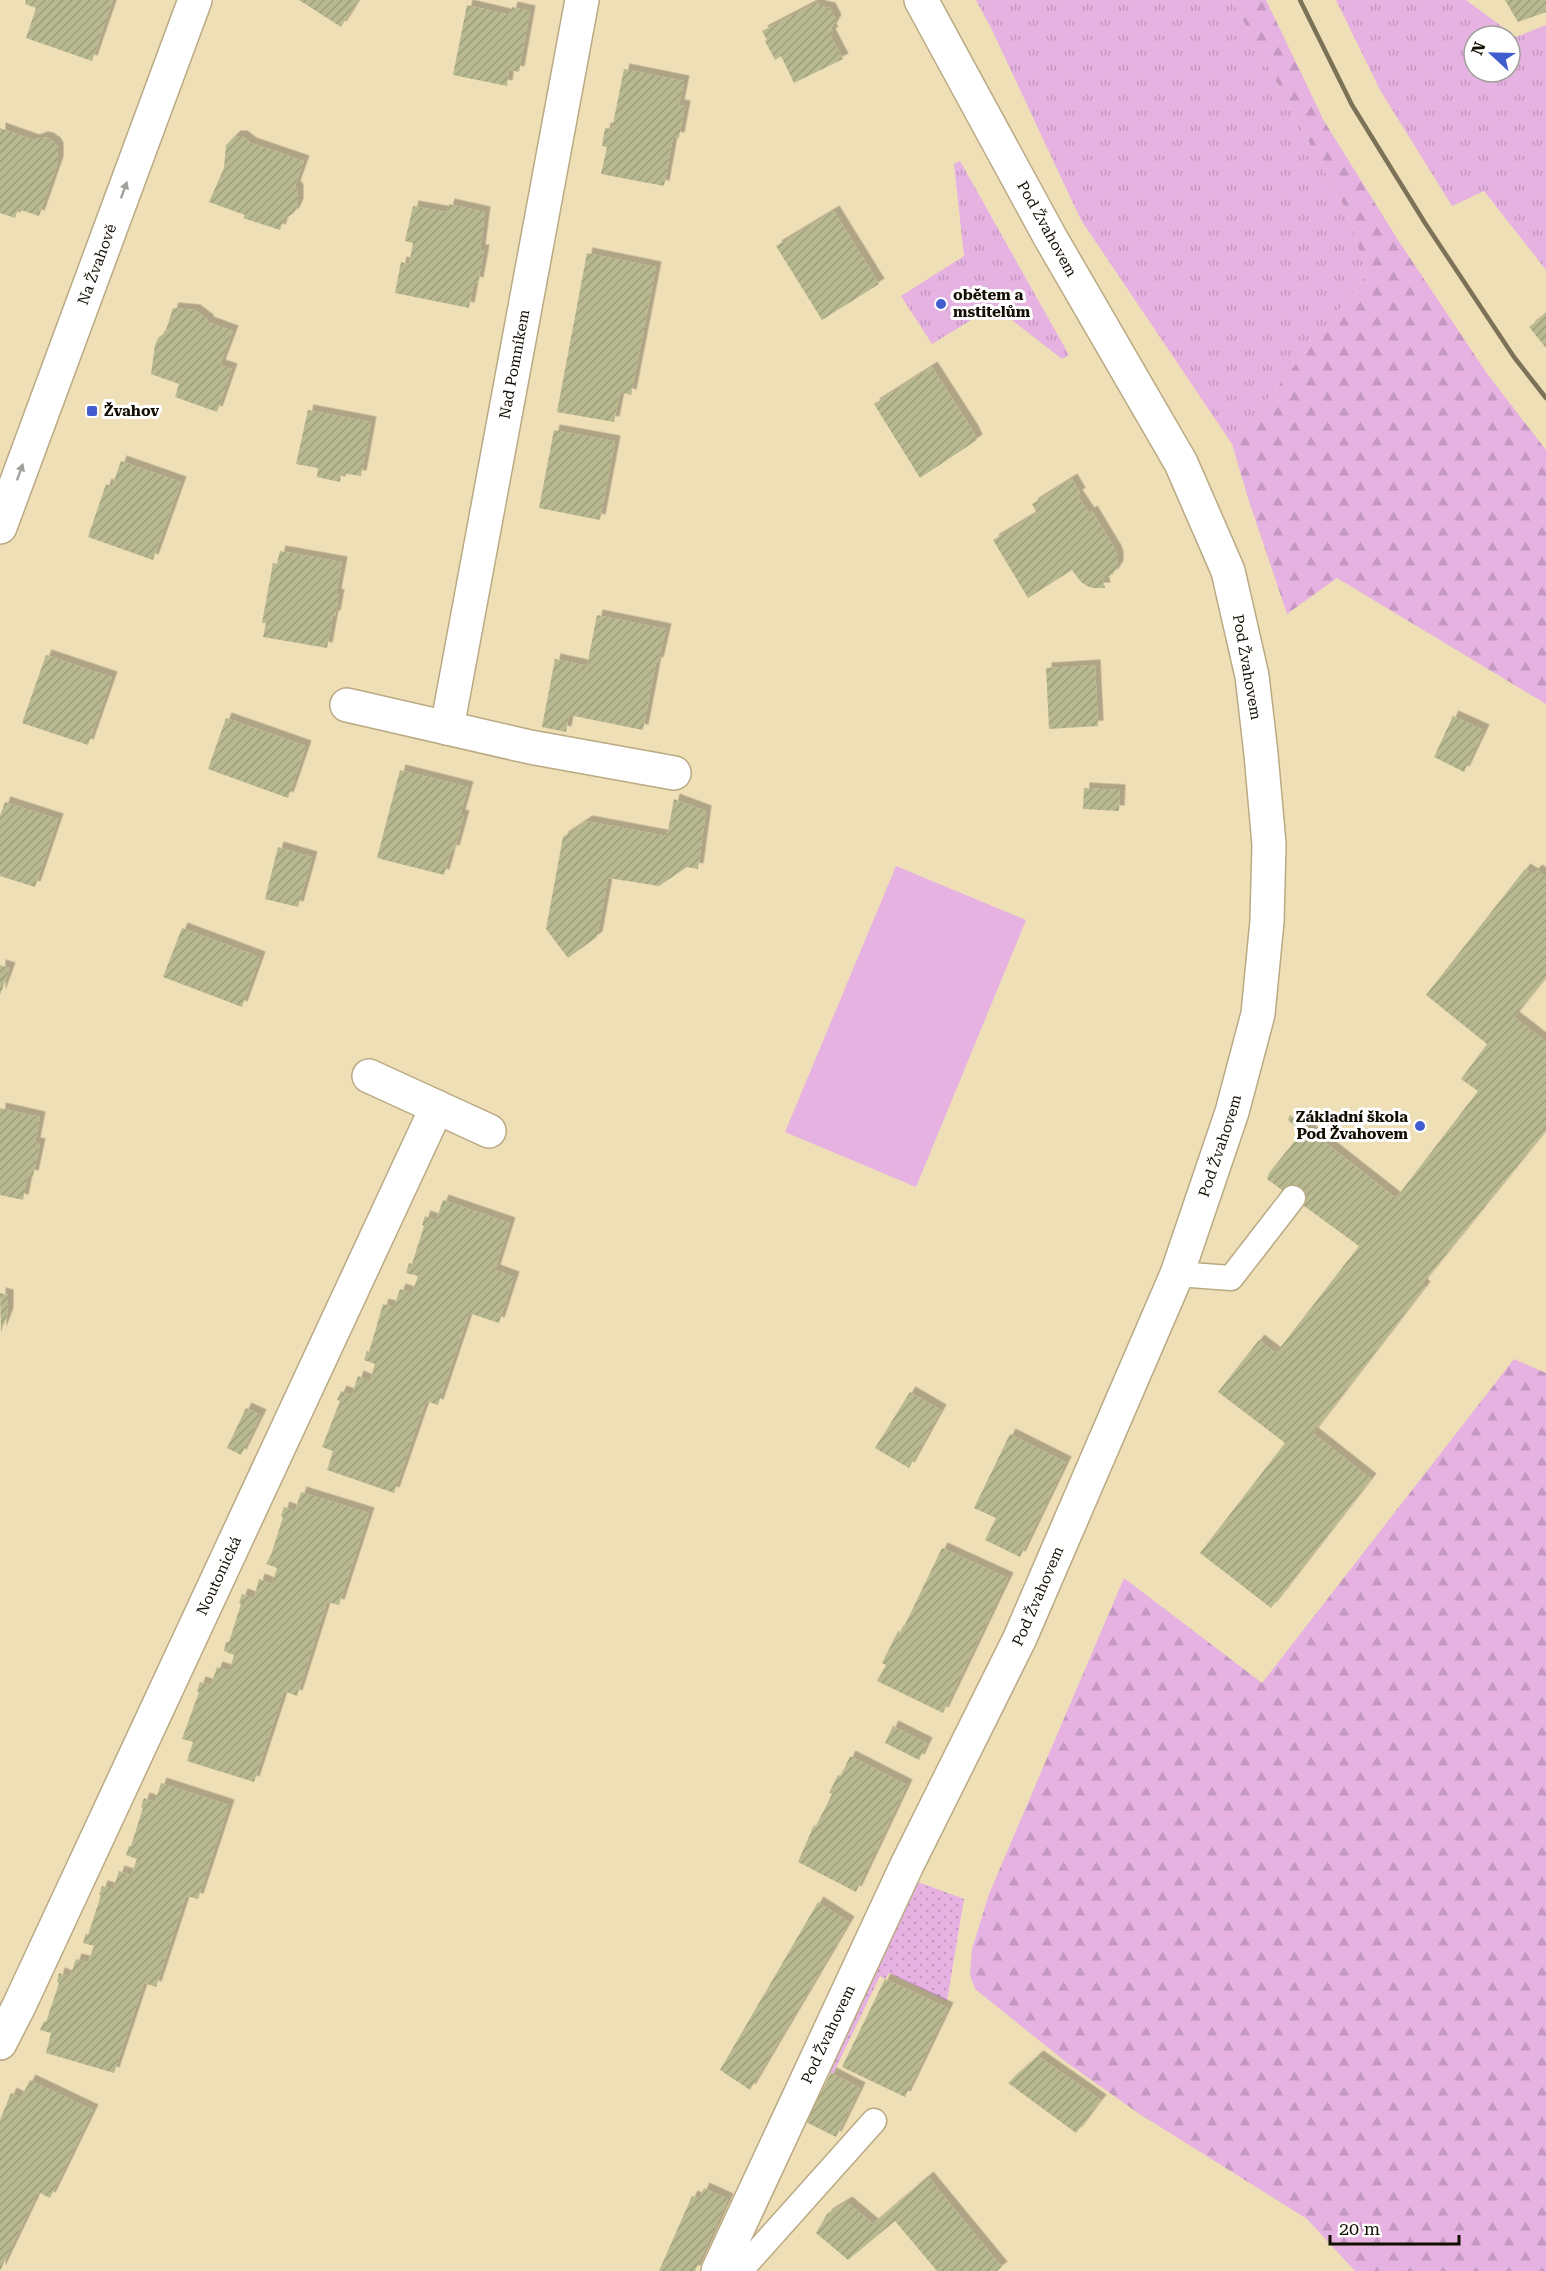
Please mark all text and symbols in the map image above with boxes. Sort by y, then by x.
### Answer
north arrow [1462,24,1522,84]
text: N [1467,39,1490,58]
street label: Pod Žvahovem [1013,178,1081,280]
one-way arrow [119,181,129,199]
street label: Na Žvahově [74,221,120,307]
place label: obětem a mstitelům [953,286,1031,321]
marker: obětem a mstitelům [934,297,948,311]
street label: Nad Pomníkem [496,308,533,420]
place label: Žvahov [104,402,159,420]
marker: Žvahov [85,404,99,418]
one-way arrow [16,463,26,481]
street label: Pod Žvahovem [1229,613,1265,721]
street label: Pod Žvahovem [1195,1092,1245,1199]
place label: Základní škola Pod Žvahovem [1296,1108,1409,1143]
marker: Základní škola Pod Žvahovem [1413,1119,1427,1133]
street label: Noutonická [193,1533,245,1618]
street label: Pod Žvahovem [1008,1543,1068,1649]
street label: Pod Žvahovem [797,1982,859,2087]
scale bar [1330,2208,1459,2246]
text: 20 m [1339,2218,1380,2239]

